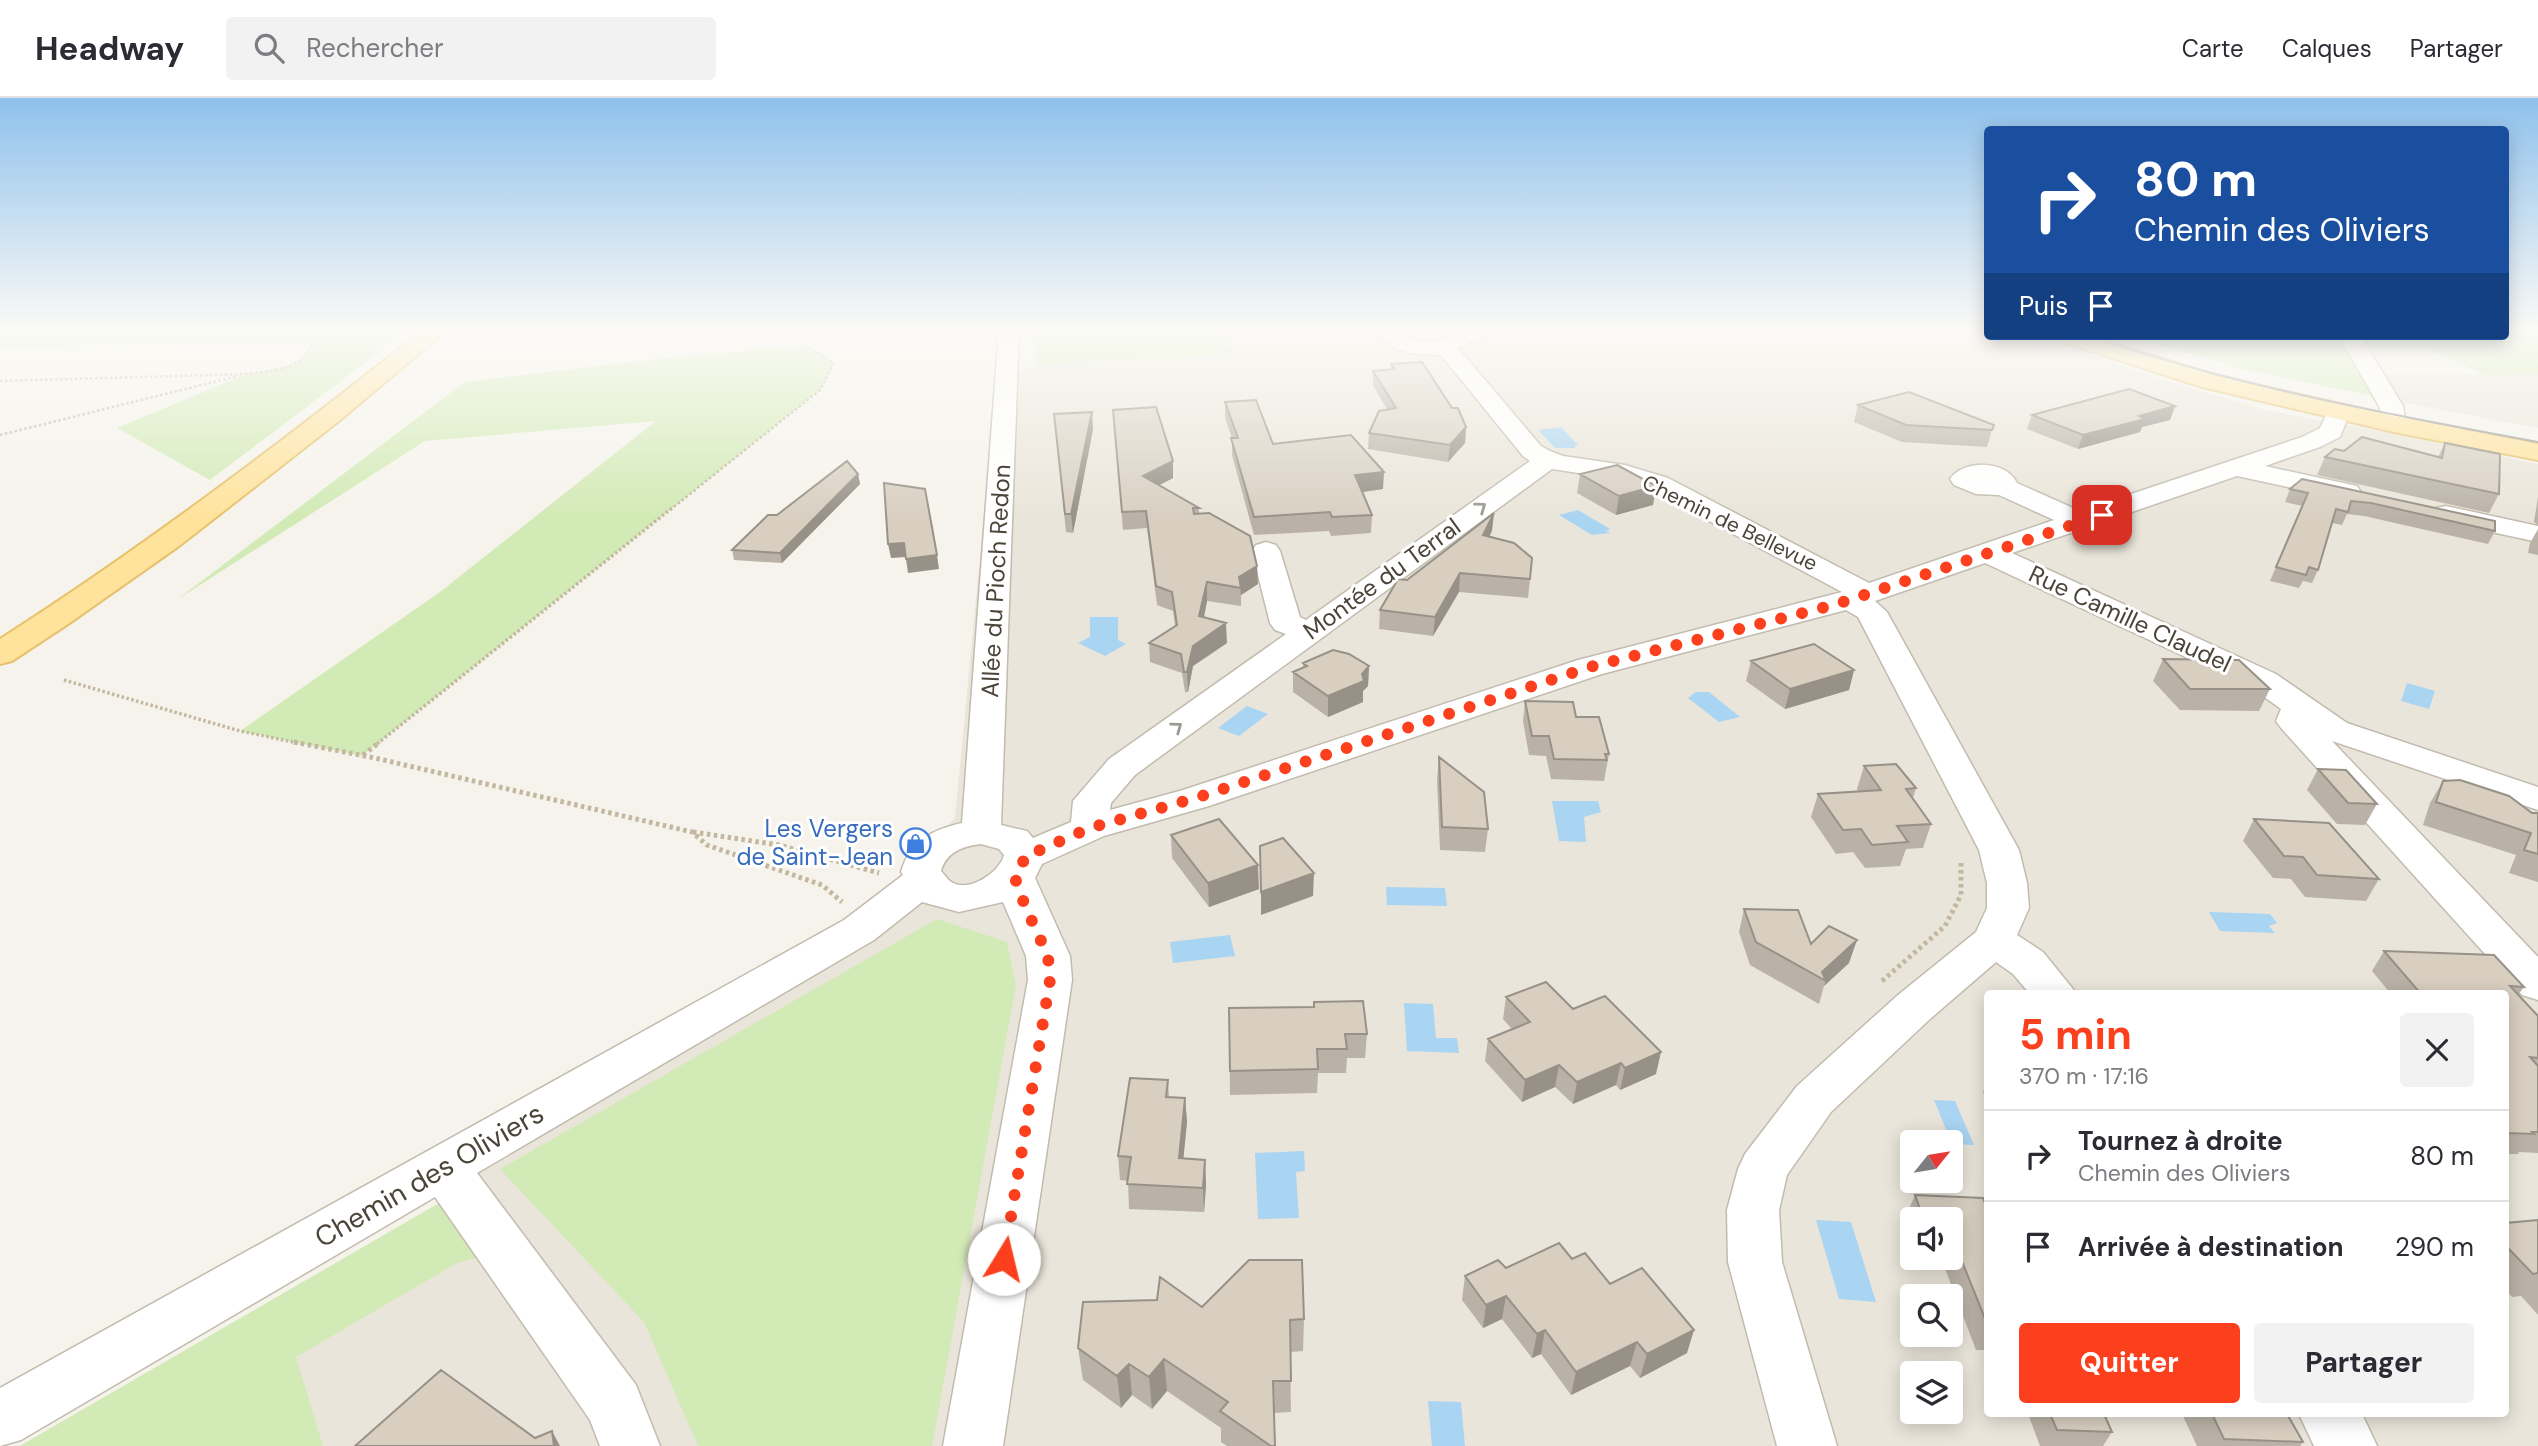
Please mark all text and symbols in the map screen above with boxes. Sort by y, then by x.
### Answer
search box [226,17,716,80]
text: Headway [35,27,184,70]
icon: search [250,29,288,67]
text: Rechercher [306,31,444,65]
text: Carte [2182,33,2244,64]
text: Calques [2282,33,2372,64]
text: Partager [2410,33,2503,64]
text: 80 m [2134,147,2257,211]
icon: right [2019,154,2110,245]
text: Chemin des Oliviers [2134,209,2430,251]
icon: arrive [2082,287,2120,325]
text: Puis [2019,289,2068,323]
street label: Allée du Pioch Redon [974,464,1017,698]
street label: Chemin de Bellevue [1638,468,1822,578]
pin [2072,485,2132,545]
icon: arrive [2083,496,2121,534]
one-way arrow [1473,503,1486,516]
street label: Montée du Terral [1297,511,1467,646]
street label: Rue Camille Claudel [2024,558,2236,679]
one-way arrow [1169,723,1182,735]
place label: Les Vergers de Saint-Jean [737,813,893,872]
shop icon: Les Vergers de Saint-Jean [899,826,933,860]
text: 5 min [2019,1007,2132,1062]
button: close [2400,1013,2474,1087]
text: 370 m · 17:16 [2019,1061,2149,1091]
street label: Chemin des Oliviers [308,1095,551,1256]
text: Tournez à droite [2078,1124,2283,1158]
north arrow [1900,1130,1964,1194]
map controls [1900,1130,1963,1424]
icon: right [2019,1137,2057,1175]
text: 80 m [2410,1139,2474,1173]
text: Chemin des Oliviers [2078,1158,2290,1188]
button: sound [1900,1207,1963,1270]
position arrow [967,1222,1041,1296]
icon: arrive [2019,1228,2057,1266]
text: Arrivée à destination [2078,1230,2344,1264]
text: 290 m [2395,1230,2474,1264]
button: search [1900,1284,1963,1347]
button: Quitter [2019,1323,2240,1403]
button: Partager [2254,1323,2474,1403]
button: layers [1900,1361,1963,1424]

